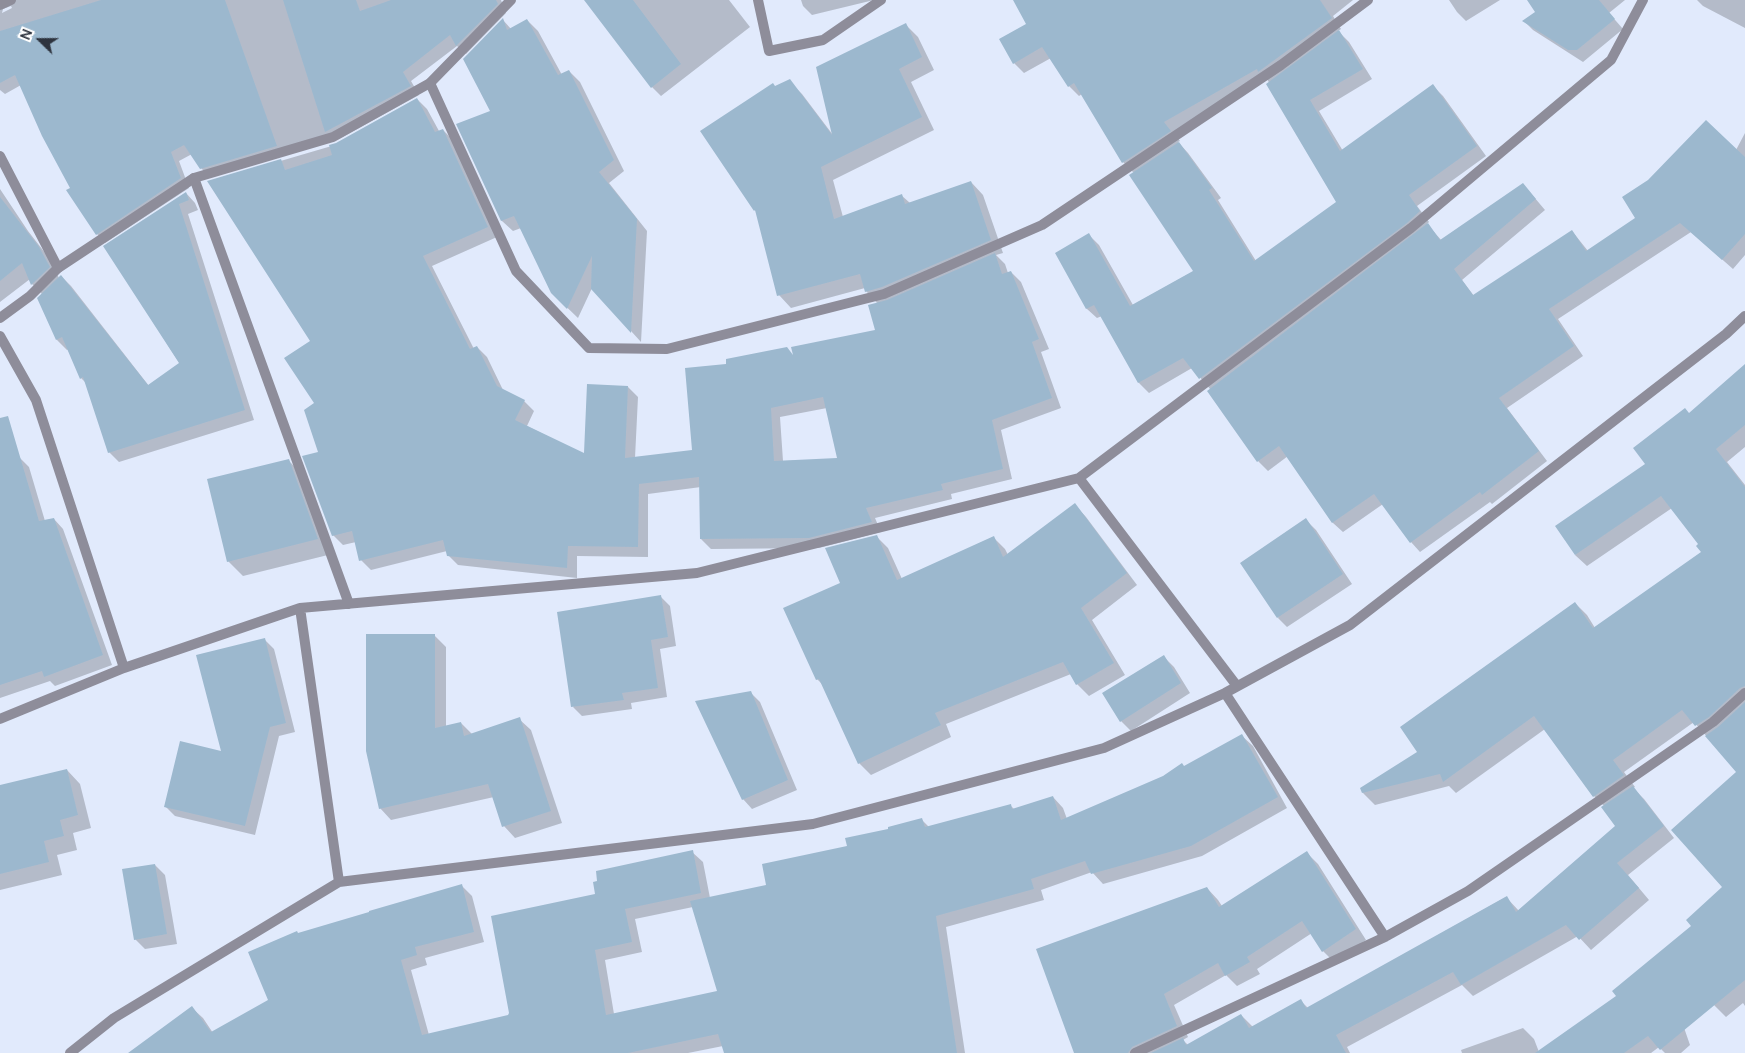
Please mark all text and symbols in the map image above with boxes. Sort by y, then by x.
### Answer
north arrow [15,15,65,65]
text: N [15,26,36,42]

